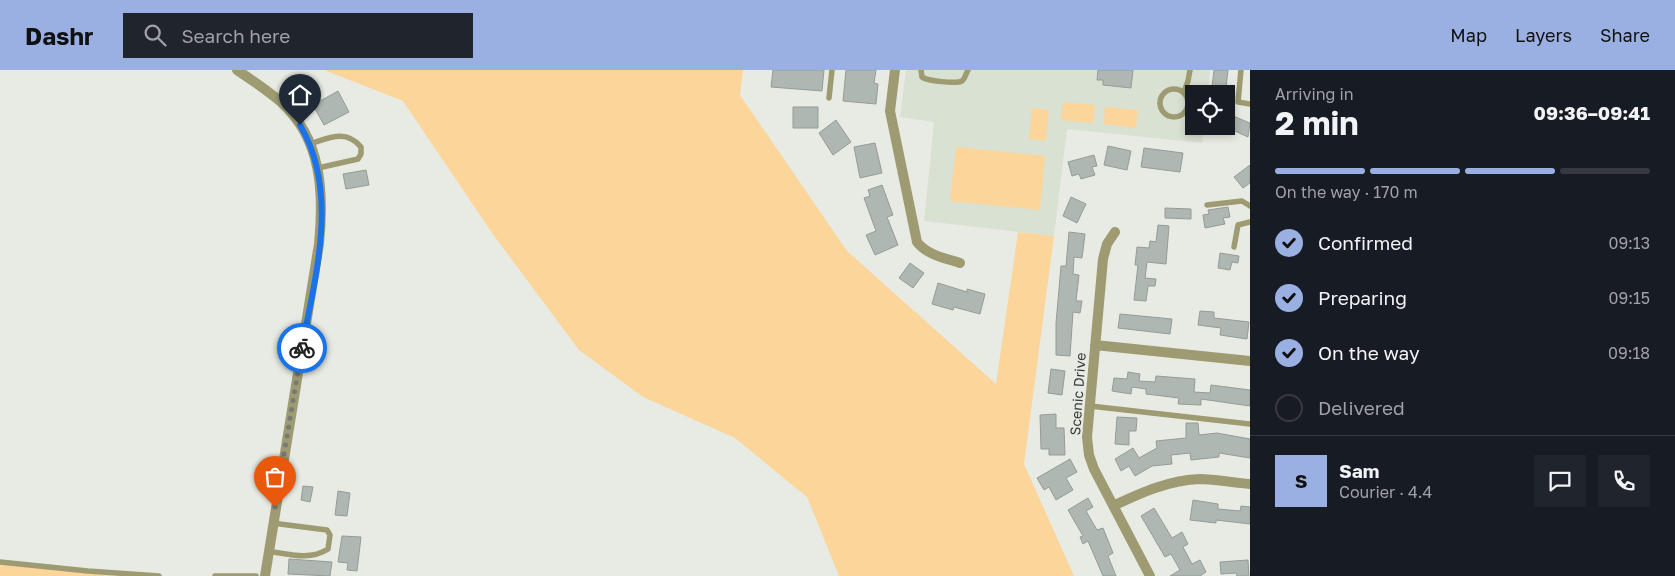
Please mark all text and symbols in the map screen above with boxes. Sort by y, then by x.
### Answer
search box [123,13,473,58]
text: Dashr [25,21,93,50]
icon: search [141,21,169,49]
text: Search here [181,24,290,47]
text: Map [1450,24,1487,46]
text: Layers [1515,24,1572,46]
text: Share [1600,24,1650,46]
pin [279,74,321,125]
icon: home [286,81,314,109]
text: Arriving in [1275,84,1354,104]
map controls [1185,85,1235,135]
button: locate [1185,85,1235,135]
text: 09:36–09:41 [1534,101,1650,124]
text: 2 min [1275,104,1359,142]
text: On the way · 170 m [1275,182,1418,202]
icon: check [1275,229,1303,257]
text: Confirmed [1318,231,1413,254]
text: 09:13 [1608,233,1650,253]
icon: check [1275,284,1303,312]
text: Preparing [1318,286,1407,309]
text: 09:15 [1609,288,1650,308]
courier [277,323,327,373]
icon: bike [288,334,316,362]
icon: check [1275,339,1303,367]
text: On the way [1318,341,1420,364]
text: 09:18 [1608,343,1650,363]
street label: Scenic Drive [1066,352,1089,436]
text: Delivered [1318,396,1405,419]
button: chat [1534,455,1586,507]
button: phone [1598,455,1650,507]
pin [254,456,296,507]
text: Sam [1339,459,1379,482]
icon: bag [261,463,289,491]
text: S [1295,469,1307,492]
text: Courier · 4.4 [1339,482,1432,502]

